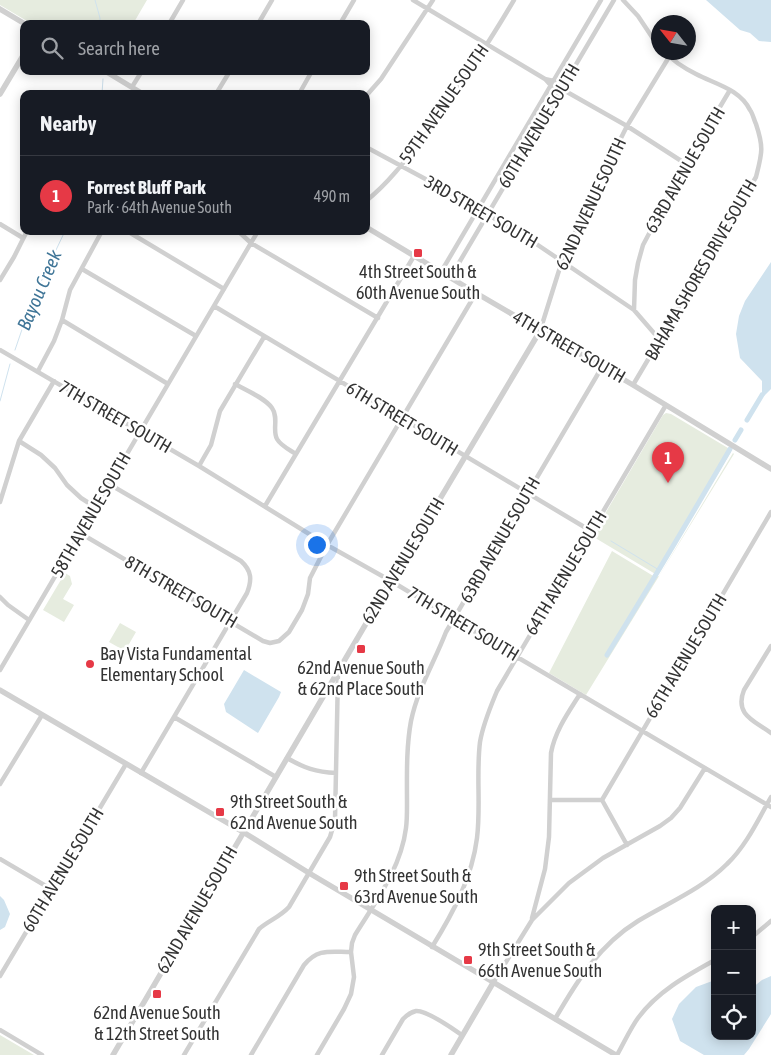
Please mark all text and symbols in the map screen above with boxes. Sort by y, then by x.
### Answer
north arrow [651,15,696,60]
search box [20,20,370,75]
icon: search [38,34,66,62]
text: Search here [78,37,160,59]
street label: 59TH AVENUE SOUTH [395,40,493,168]
street label: 60TH AVENUE SOUTH [493,60,584,192]
street label: 63RD AVENUE SOUTH [640,103,729,236]
text: Nearby [40,111,96,135]
street label: 62ND AVENUE SOUTH [551,134,630,273]
street label: 3RD STREET SOUTH [421,171,542,252]
text: Forrest Bluff Park [87,176,206,198]
street label: BAHAMA SHORES DRIVE SOUTH [640,176,761,364]
text: 1 [52,187,60,205]
text: 490 m [314,187,350,205]
text: Park · 64th Avenue South [87,198,232,216]
water label: Bayou Creek [12,246,66,333]
marker: 4th Street South & 60th Avenue South [412,247,424,259]
place label: 4th Street South & 60th Avenue South [356,261,480,303]
street label: 4TH STREET SOUTH [509,306,629,387]
street label: 7TH STREET SOUTH [55,376,175,457]
street label: 6TH STREET SOUTH [343,377,462,460]
pin: 1 [652,442,684,483]
street label: 58TH AVENUE SOUTH [46,448,135,581]
street label: 63RD AVENUE SOUTH [455,473,544,606]
street label: 62ND AVENUE SOUTH [357,494,449,628]
street label: 64TH AVENUE SOUTH [520,507,611,639]
your location [304,532,330,558]
street label: 8TH STREET SOUTH [121,551,241,632]
street label: 7TH STREET SOUTH [404,582,523,665]
street label: 66TH AVENUE SOUTH [640,590,731,722]
place label: Bay Vista Fundamental Elementary School [100,643,252,685]
marker: 62nd Avenue South & 62nd Place South [355,643,367,655]
place label: 62nd Avenue South & 62nd Place South [297,657,425,699]
marker: Bay Vista Fundamental Elementary School [84,658,96,670]
place label: 9th Street South & 62nd Avenue South [230,791,358,833]
street label: 60TH AVENUE SOUTH [17,804,108,936]
marker: 9th Street South & 62nd Avenue South [214,806,226,818]
street label: 62ND AVENUE SOUTH [152,842,242,977]
place label: 9th Street South & 63rd Avenue South [354,865,478,907]
marker: 9th Street South & 63rd Avenue South [338,880,350,892]
map controls [711,905,756,1040]
button: + [711,905,756,950]
place label: 9th Street South & 66th Avenue South [478,939,602,981]
button: − [711,950,756,995]
marker: 9th Street South & 66th Avenue South [462,954,474,966]
marker: 62nd Avenue South & 12th Street South [151,988,163,1000]
button: locate [711,995,756,1040]
place label: 62nd Avenue South & 12th Street South [93,1002,221,1044]

